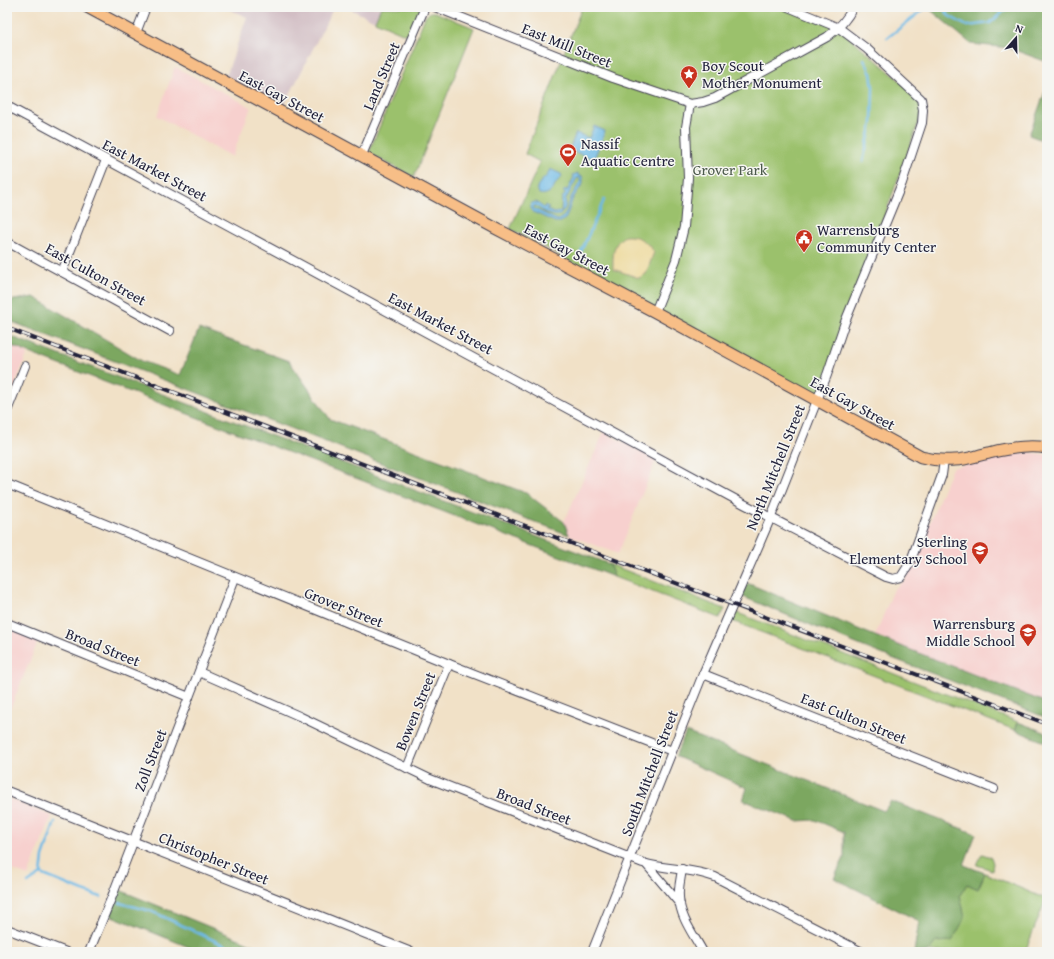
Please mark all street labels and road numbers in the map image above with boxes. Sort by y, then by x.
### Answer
street label: East Mill Street [519,17,616,73]
street label: Land Street [357,38,405,113]
street label: East Gay Street [236,65,329,128]
street label: East Market Street [99,134,212,207]
street label: East Gay Street [521,218,614,281]
street label: East Culton Street [42,238,151,311]
street label: East Market Street [385,287,498,360]
street label: East Gay Street [807,371,900,435]
street label: North Mitchell Street [740,400,810,533]
street label: Grover Street [301,582,387,633]
street label: Broad Street [63,623,144,672]
street label: Bowen Street [390,668,441,753]
street label: East Culton Street [798,687,911,749]
street label: South Mitchell Street [615,706,683,839]
street label: Zoll Street [129,725,172,794]
street label: Broad Street [494,782,575,830]
street label: Christopher Street [156,826,273,890]

